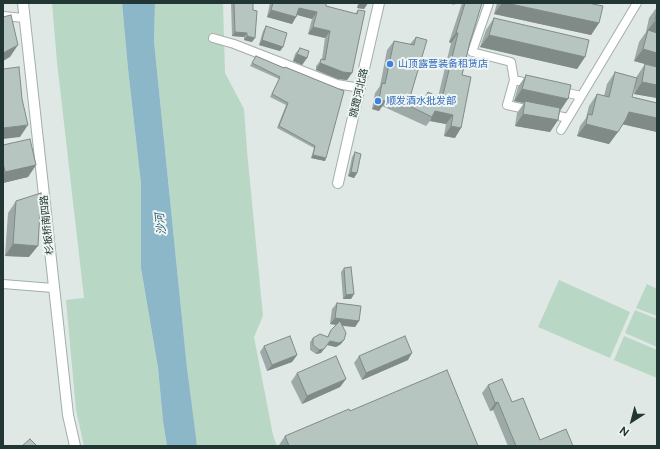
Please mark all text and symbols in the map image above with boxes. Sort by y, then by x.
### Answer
place label: 山顶露营装备租赁店 [398,58,488,70]
marker: 山顶露营装备租赁店 [385,59,395,69]
street label: 跳蹬河北路 [348,67,370,119]
place label: 顺发酒水批发部 [386,95,456,107]
marker: 顺发酒水批发部 [373,96,383,106]
street label: 杉板桥南四路 [38,195,56,255]
water label: 沙河 [153,212,169,236]
north arrow [612,401,652,441]
text: N [617,423,632,439]

